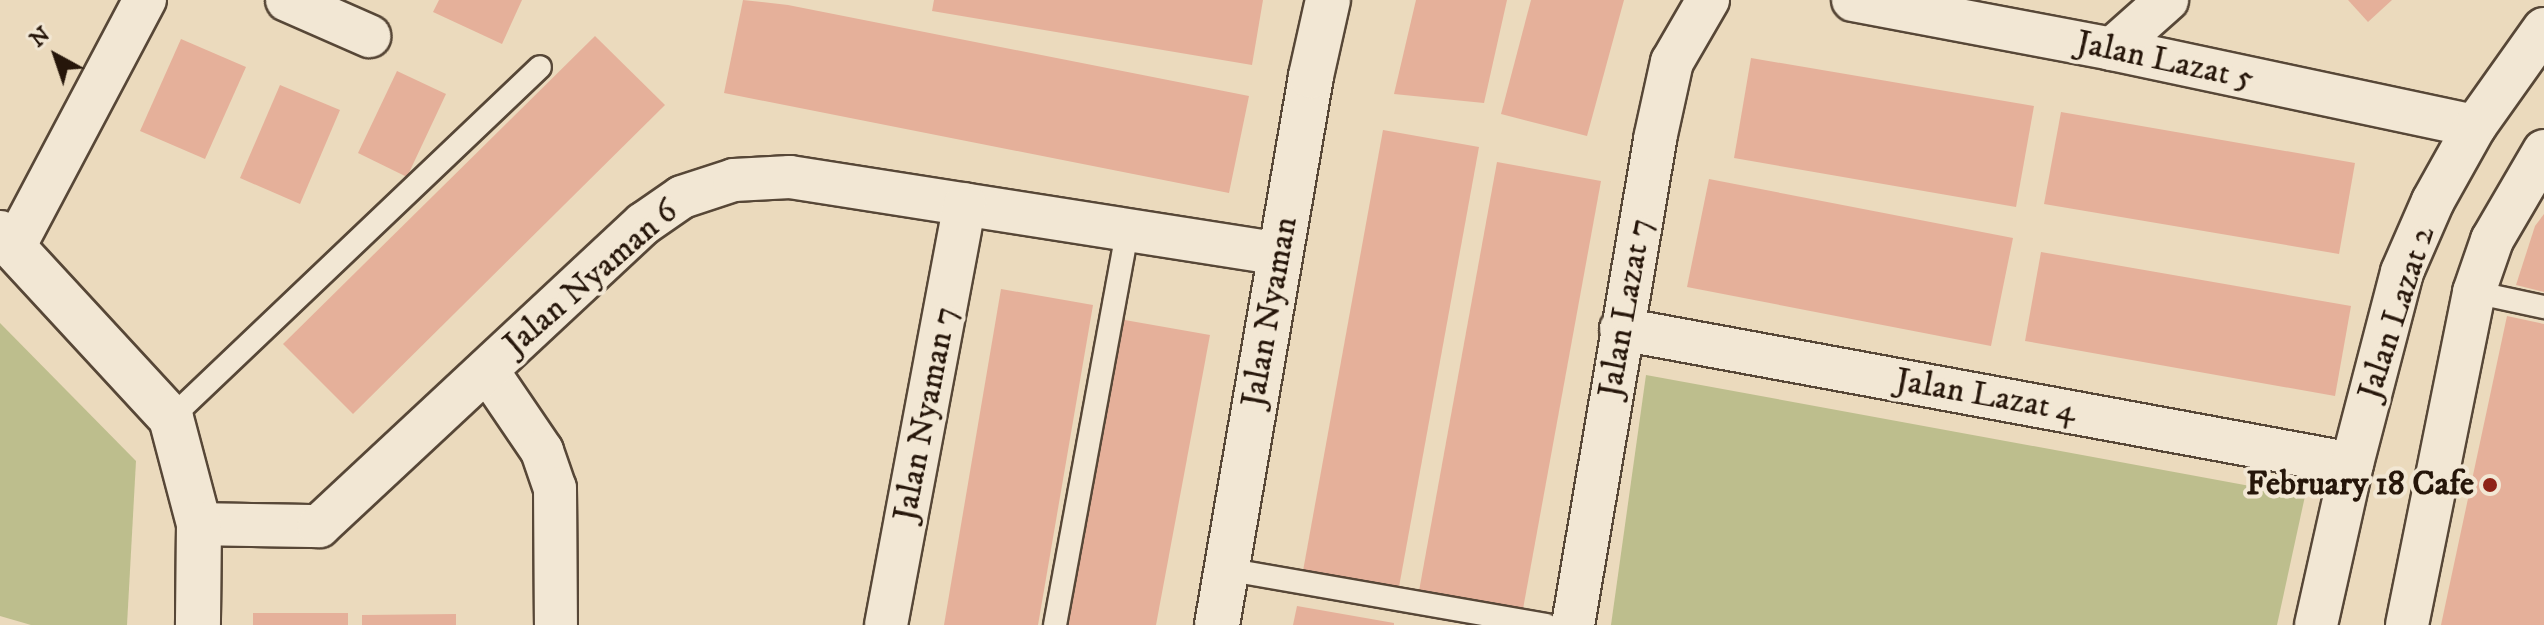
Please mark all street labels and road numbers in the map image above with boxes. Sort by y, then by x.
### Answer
street label: Jalan Lazat 5 [2073,22,2257,100]
street label: Jalan Nyaman 6 [496,191,686,365]
street label: Jalan Nyaman [1233,214,1307,410]
street label: Jalan Lazat 7 [1590,215,1662,401]
street label: Jalan Lazat 2 [2350,221,2444,405]
street label: Jalan Nyaman 7 [885,303,967,525]
street label: Jalan Lazat 4 [1892,360,2080,432]

